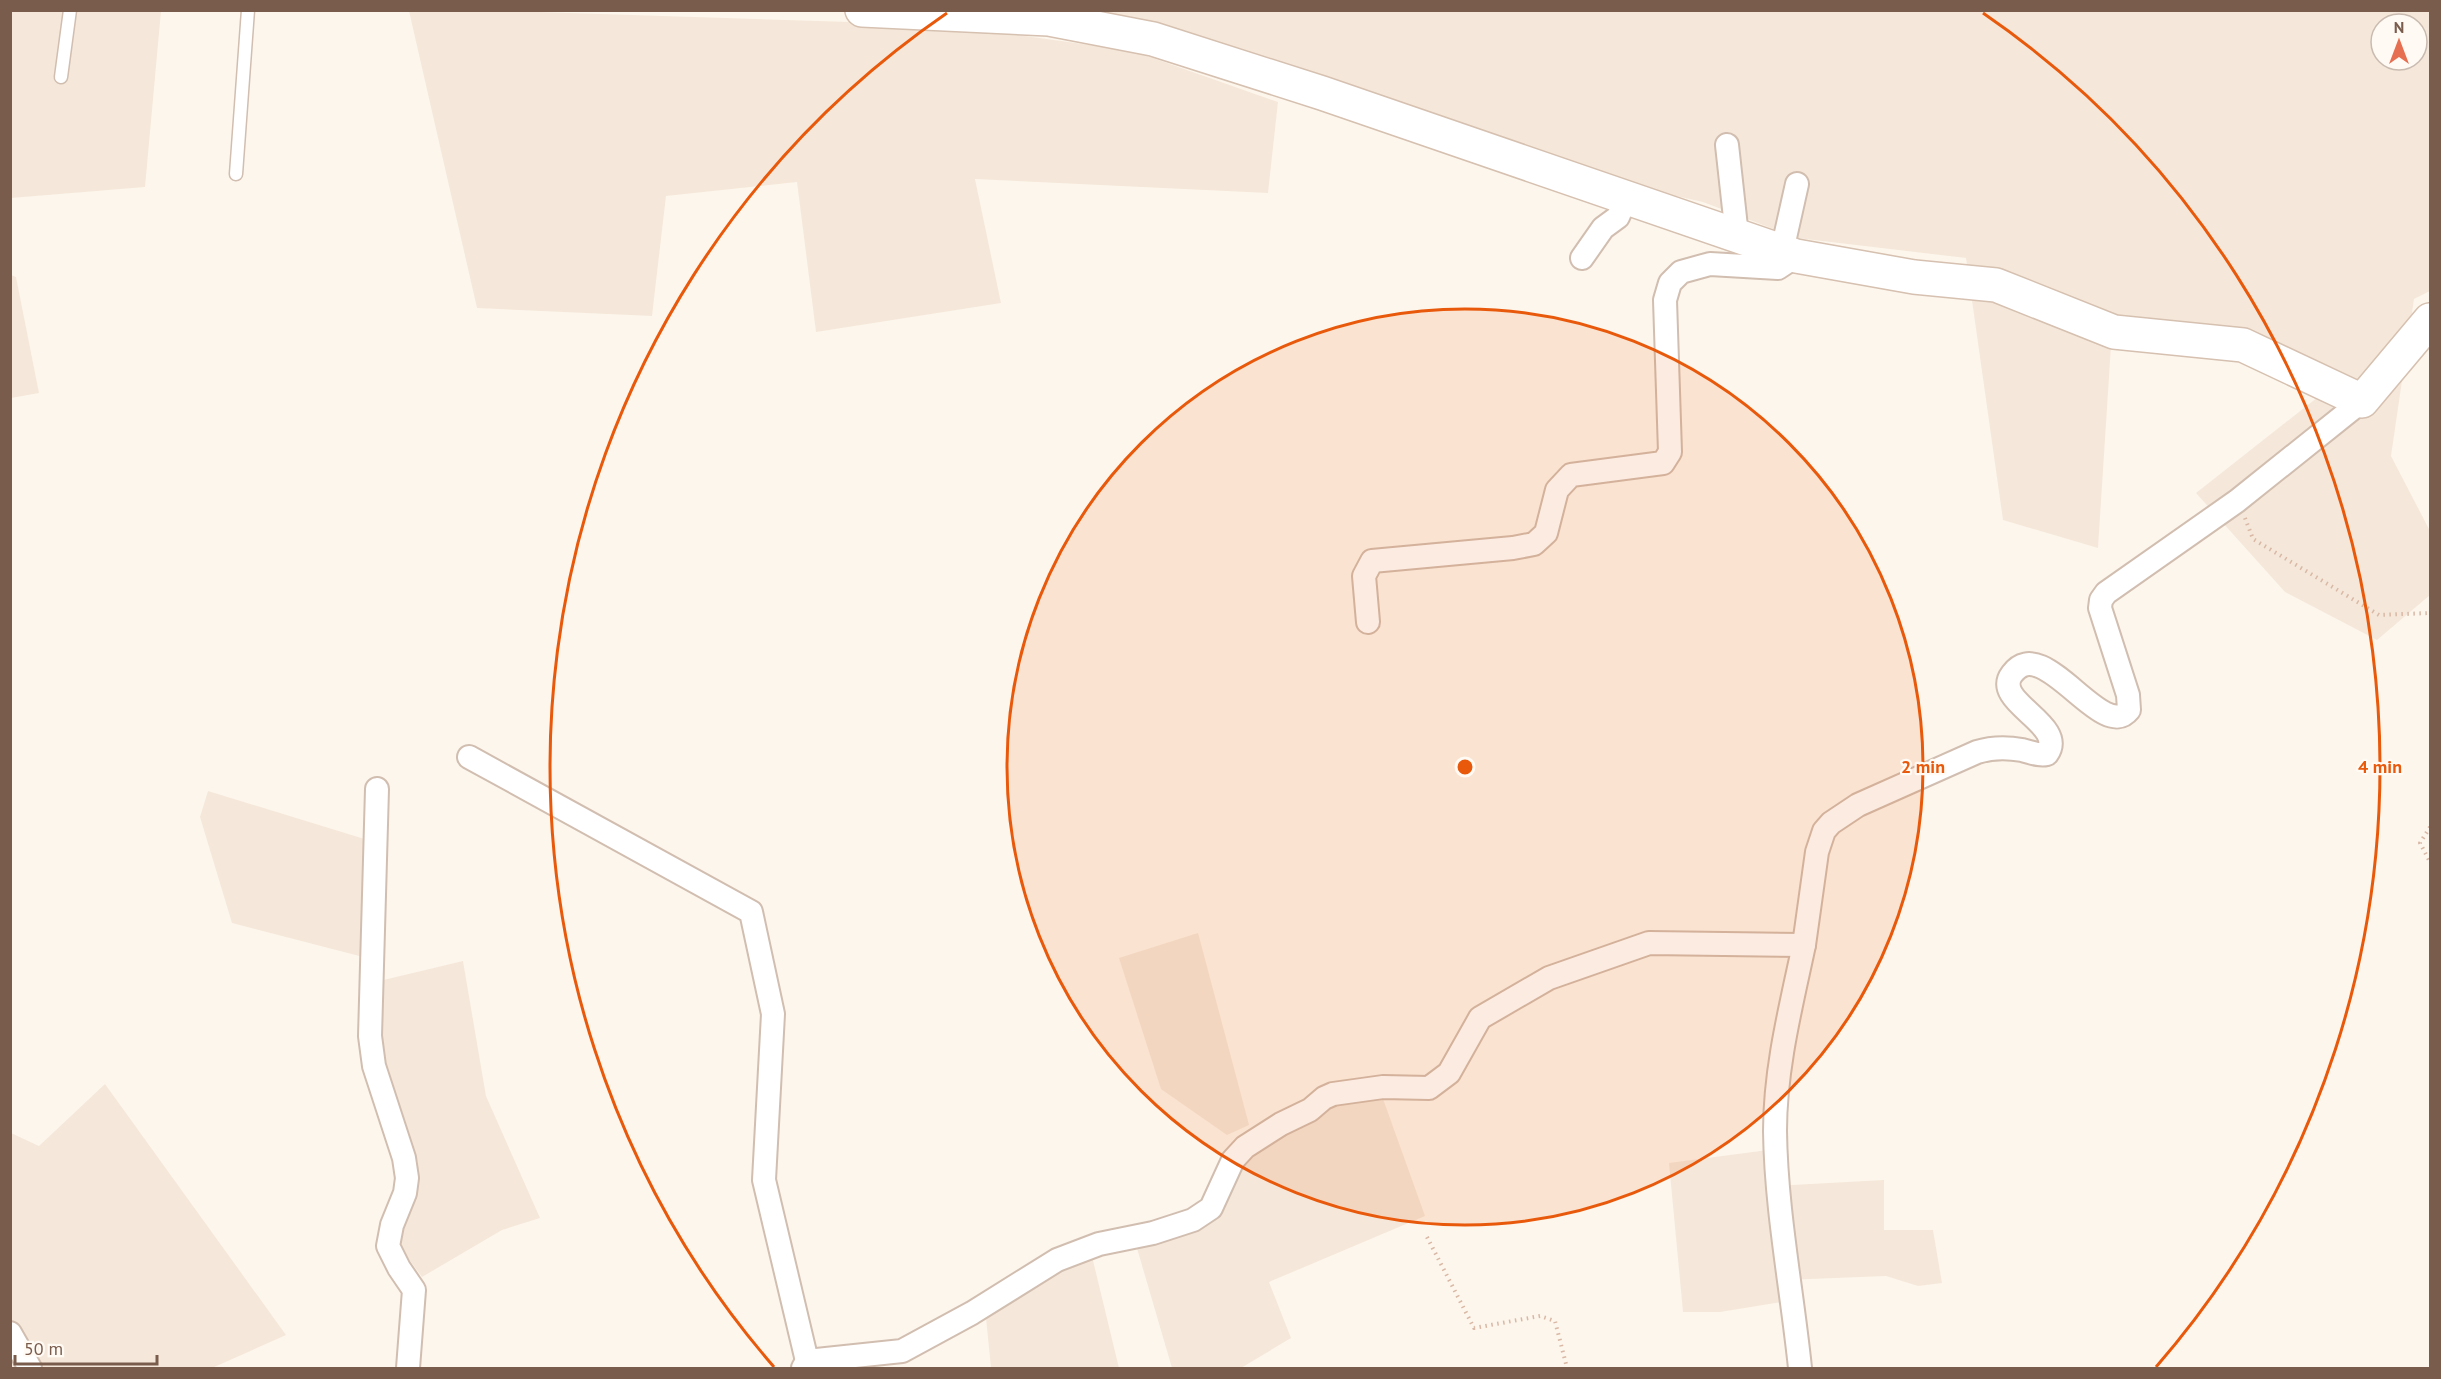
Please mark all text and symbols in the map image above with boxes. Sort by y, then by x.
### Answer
north arrow [2369,12,2429,72]
text: N [2394,17,2404,37]
text: 2 min [1901,755,1945,778]
text: 4 min [2358,755,2402,778]
centre of rings [1455,757,1475,777]
scale bar [15,1328,158,1366]
text: 50 m [24,1337,63,1360]

